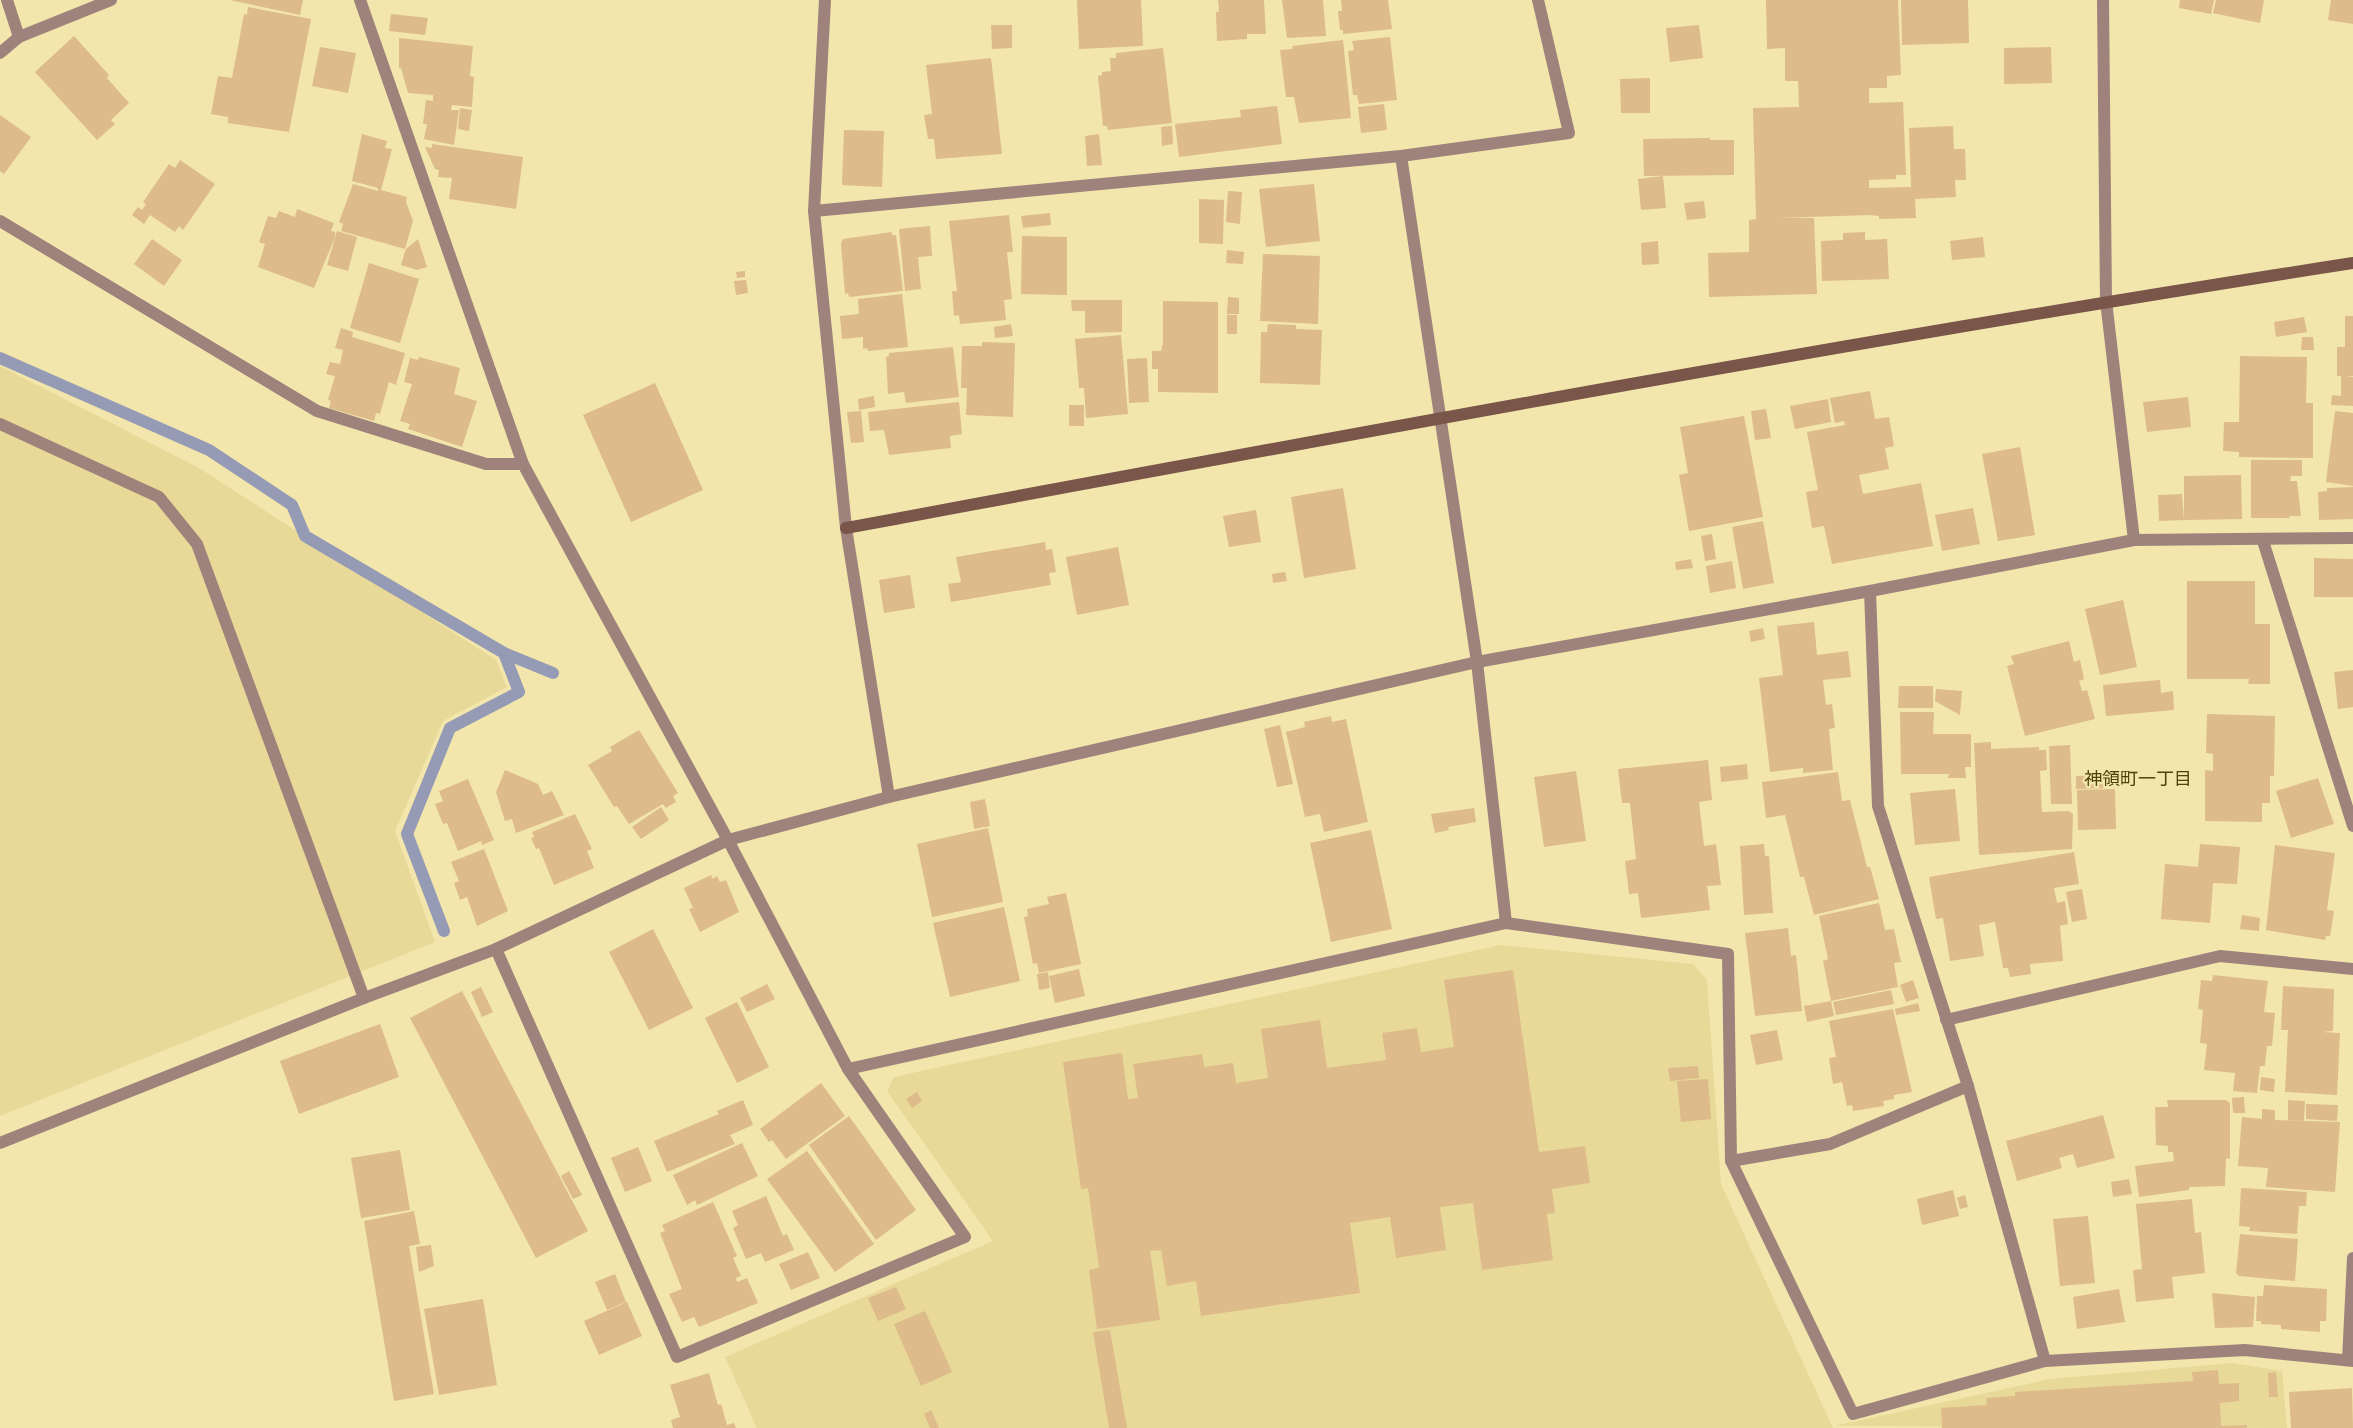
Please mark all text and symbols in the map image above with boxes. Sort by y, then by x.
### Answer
district label: 神領町一丁目 [2084,767,2192,790]

